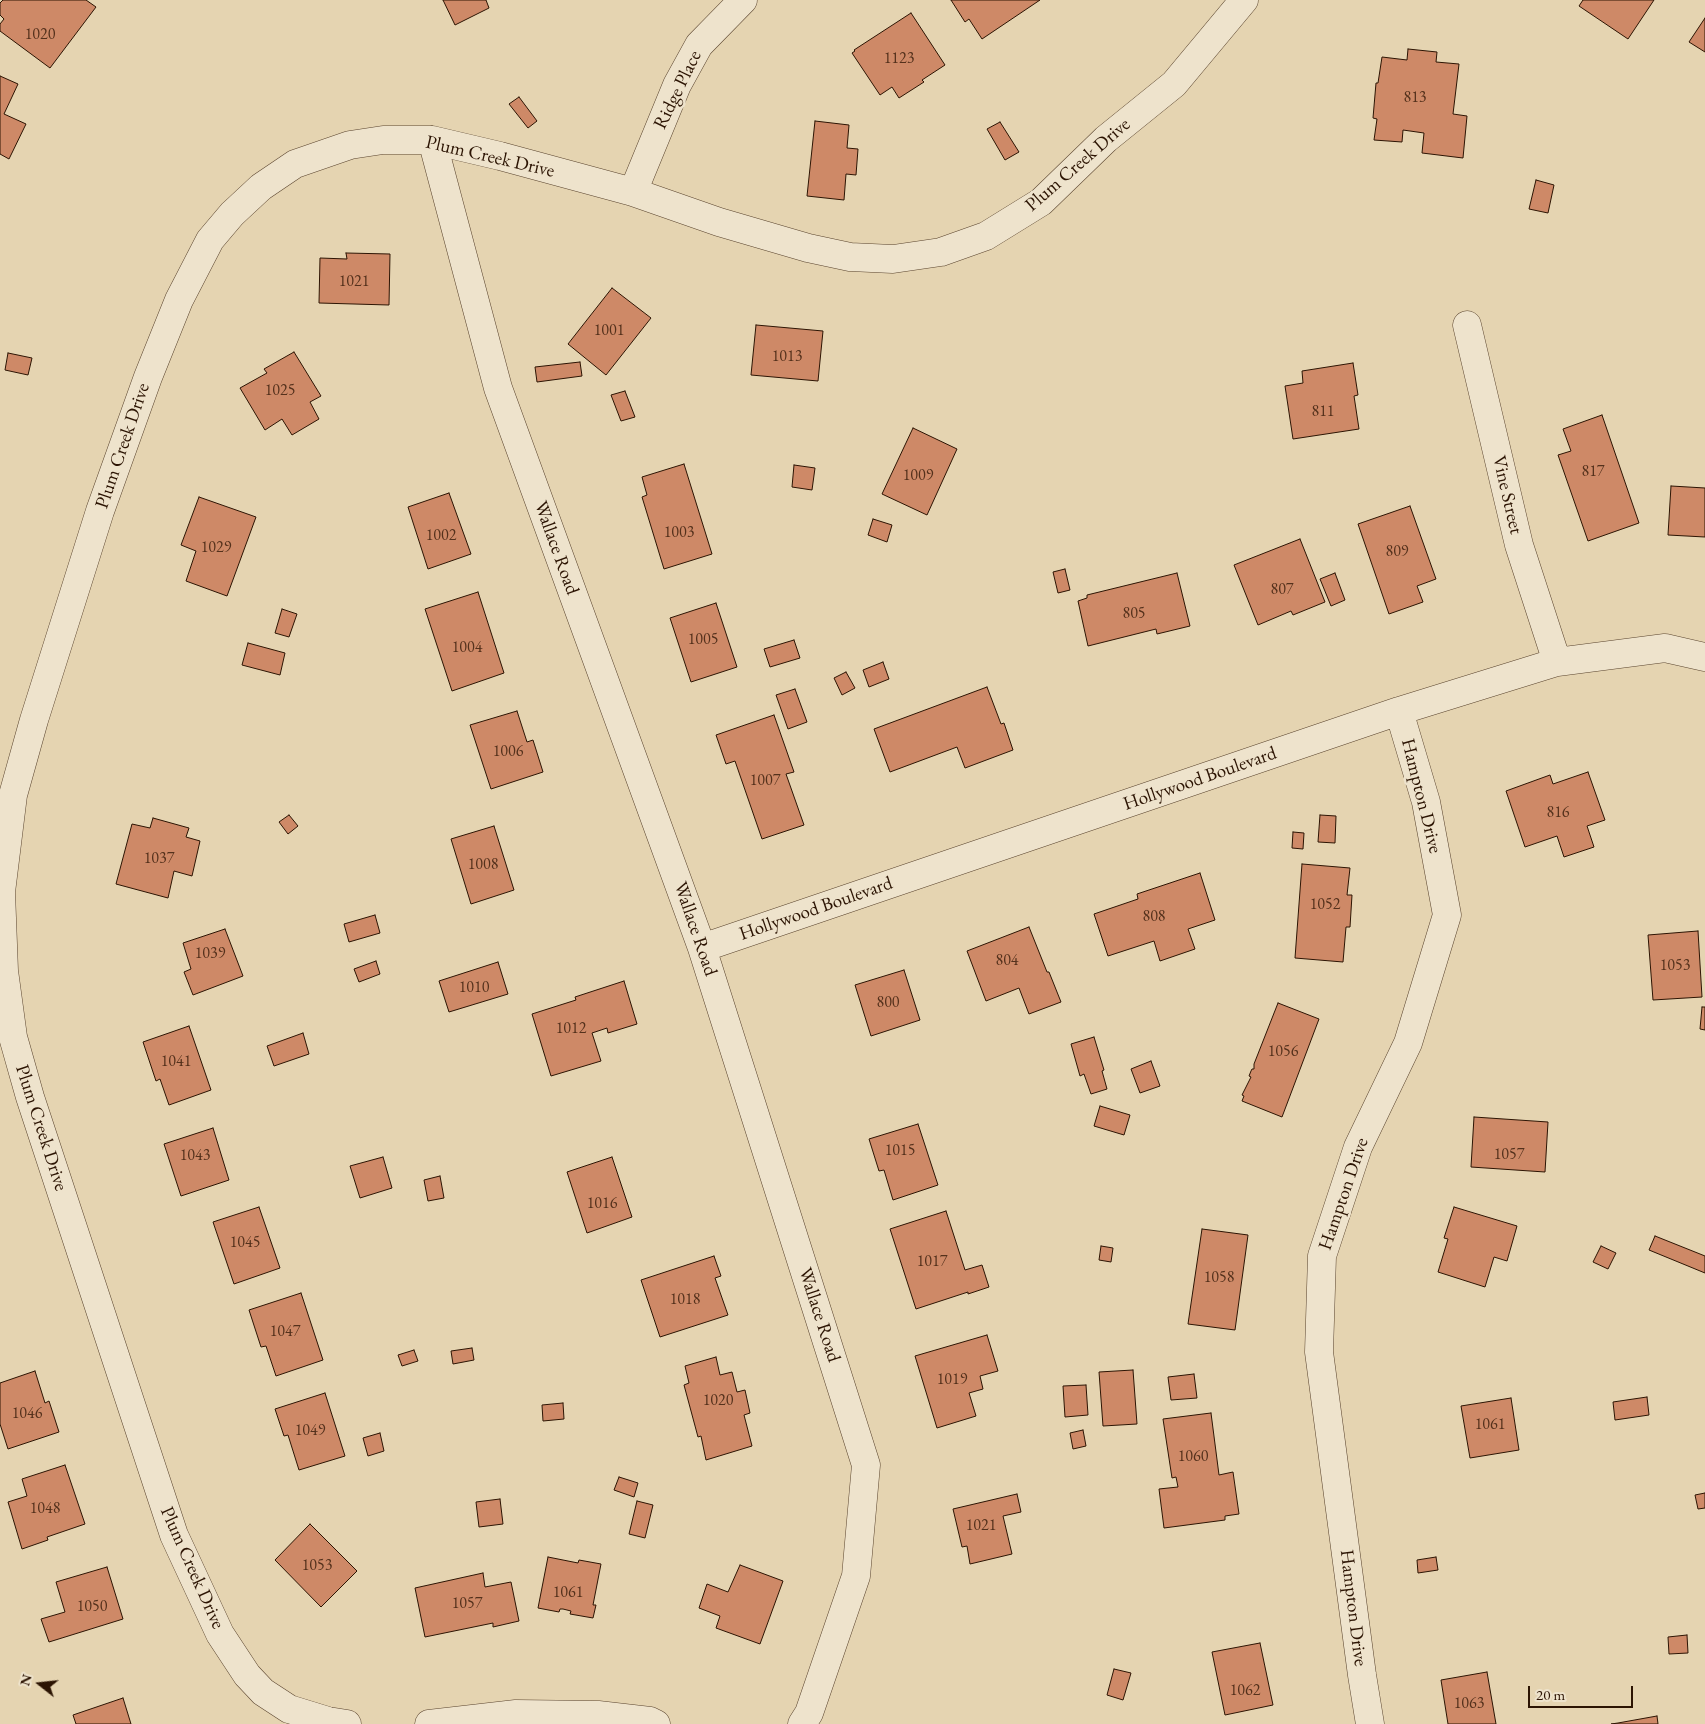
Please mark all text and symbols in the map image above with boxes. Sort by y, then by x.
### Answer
house number: 1020 [25,25,55,45]
street label: Ridge Place [649,47,707,133]
house number: 1123 [884,49,914,69]
house number: 813 [1403,88,1427,108]
street label: Plum Creek Drive [1021,113,1135,217]
street label: Plum Creek Drive [423,131,557,183]
house number: 1021 [339,272,369,292]
house number: 1001 [594,321,624,341]
house number: 1013 [772,347,802,367]
street label: Plum Creek Drive [91,380,155,512]
house number: 1025 [265,381,295,401]
house number: 811 [1311,402,1335,422]
street label: Vine Street [1487,453,1527,537]
house number: 817 [1581,462,1605,482]
house number: 1009 [903,466,933,486]
street label: Wallace Road [529,498,583,598]
house number: 1003 [664,523,694,543]
house number: 1002 [426,526,456,546]
house number: 1029 [201,538,231,558]
house number: 809 [1385,542,1409,562]
house number: 807 [1270,580,1294,600]
house number: 805 [1122,604,1146,624]
house number: 1005 [688,630,718,650]
house number: 1004 [452,638,482,658]
street label: Hampton Drive [1396,736,1446,856]
house number: 1006 [493,742,523,762]
street label: Hollywood Boulevard [1120,742,1280,816]
house number: 1007 [750,771,780,791]
house number: 816 [1546,803,1570,823]
house number: 1037 [144,849,174,869]
house number: 1008 [468,855,498,875]
street label: Hollywood Boulevard [736,872,896,946]
street label: Wallace Road [668,879,722,979]
house number: 1052 [1310,895,1340,915]
house number: 808 [1142,907,1166,927]
house number: 1039 [195,944,225,964]
house number: 804 [995,951,1019,971]
house number: 1053 [1660,956,1690,976]
house number: 1010 [459,978,489,998]
house number: 800 [876,993,900,1013]
house number: 1012 [556,1019,586,1039]
house number: 1056 [1268,1042,1298,1062]
house number: 1041 [161,1052,191,1072]
street label: Plum Creek Drive [10,1062,72,1194]
street label: Hampton Drive [1314,1135,1374,1253]
house number: 1015 [885,1141,915,1161]
house number: 1057 [1494,1145,1524,1165]
house number: 1043 [180,1146,210,1166]
house number: 1016 [587,1194,617,1214]
house number: 1045 [230,1233,260,1253]
house number: 1017 [917,1252,947,1272]
street label: Wallace Road [793,1265,845,1365]
house number: 1058 [1204,1268,1234,1288]
house number: 1018 [670,1290,700,1310]
house number: 1047 [270,1322,300,1342]
house number: 1019 [937,1370,967,1390]
house number: 1020 [703,1391,733,1411]
house number: 1046 [12,1404,42,1424]
house number: 1061 [1475,1415,1505,1435]
house number: 1049 [295,1421,325,1441]
house number: 1060 [1178,1447,1208,1467]
house number: 1048 [30,1499,60,1519]
street label: Plum Creek Drive [155,1503,229,1633]
house number: 1021 [966,1516,996,1536]
street label: Hampton Drive [1335,1548,1371,1668]
house number: 1053 [302,1556,332,1576]
house number: 1061 [553,1583,583,1603]
house number: 1057 [452,1594,482,1614]
house number: 1050 [77,1597,107,1617]
north arrow [15,1659,65,1709]
text: N [15,1672,36,1688]
scale bar [1530,1676,1635,1708]
house number: 1062 [1230,1681,1260,1701]
text: 20 m [1536,1685,1565,1704]
house number: 1063 [1454,1694,1484,1714]

